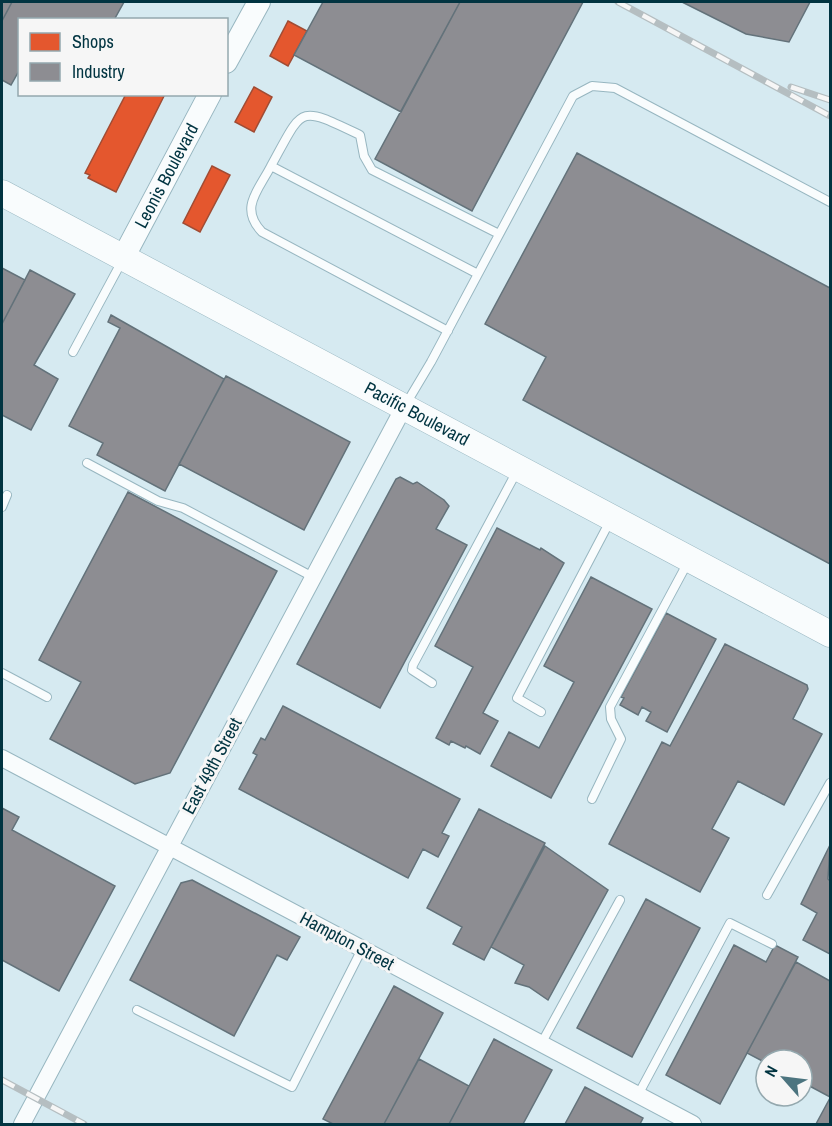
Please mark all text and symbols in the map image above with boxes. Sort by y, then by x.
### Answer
legend [18,18,228,96]
text: Shops [72,29,114,54]
text: Industry [72,59,125,84]
street label: Leonis Boulevard [128,119,204,232]
street label: Pacific Boulevard [360,375,474,452]
street label: East 49th Street [176,713,247,818]
street label: Hampton Street [296,905,399,976]
north arrow [754,1048,814,1108]
text: N [759,1062,783,1080]

